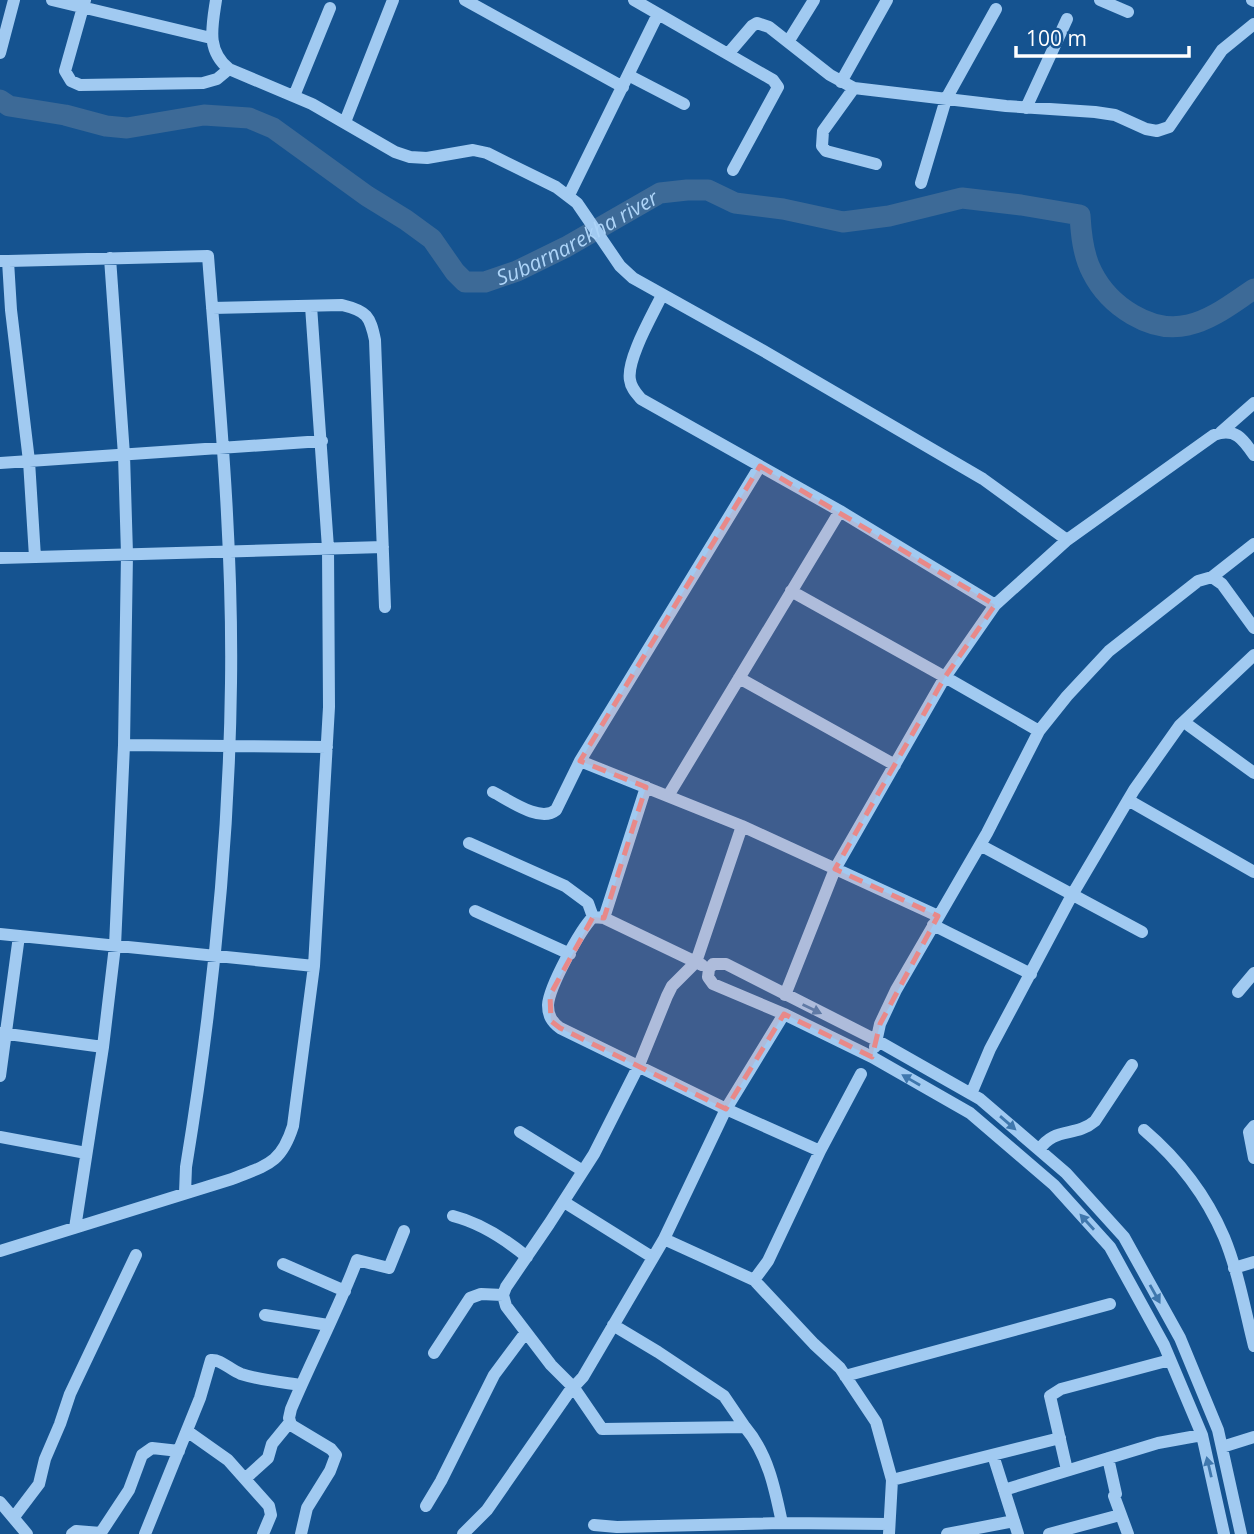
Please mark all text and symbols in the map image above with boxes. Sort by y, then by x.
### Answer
scale bar [1016,14,1189,58]
text: 100 m [1026,24,1087,52]
water label: Subarnarekha river [492,183,664,291]
one-way arrow [802,1003,822,1014]
one-way arrow [902,1074,921,1086]
one-way arrow [999,1115,1017,1131]
one-way arrow [1079,1213,1095,1231]
one-way arrow [1149,1284,1161,1304]
one-way arrow [1203,1456,1214,1478]

